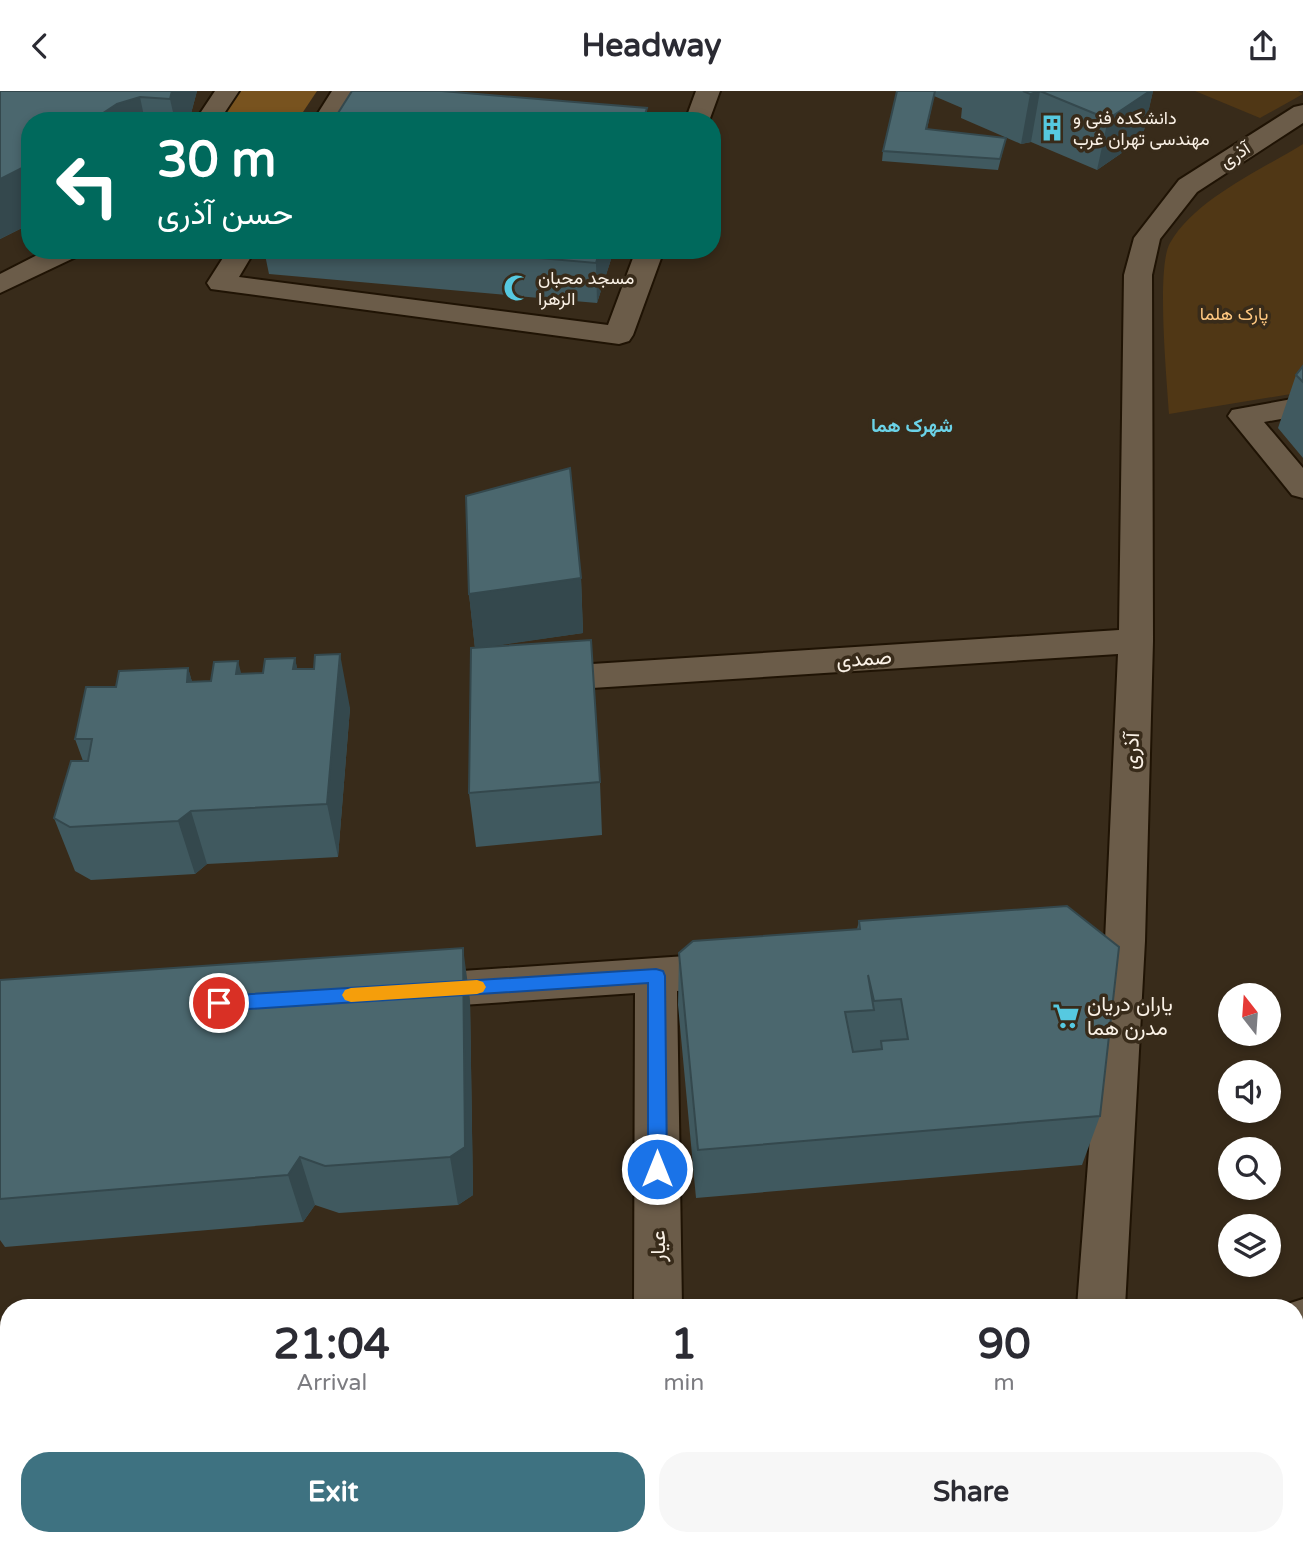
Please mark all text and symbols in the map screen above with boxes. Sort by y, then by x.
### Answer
icon: back [21,27,59,65]
text: Headway [581,27,722,65]
icon: share [1244,27,1282,65]
place label: دانشکده فنی و مهندسی تهران غرب [1073,107,1210,150]
building icon: دانشکده فنی و مهندسی تهران غرب [1037,113,1067,143]
text: 30 m [157,131,276,190]
street label: آذری [1216,136,1256,173]
icon: left [42,140,133,231]
text: حسن آذری [157,195,293,233]
place label: مسجد محبان الزهرا [538,267,634,310]
mosque icon: مسجد محبان الزهرا [502,273,532,303]
park label: پارک هلما [1200,303,1268,326]
district label: شهرک هما [871,415,953,438]
street label: صمدی [835,645,893,673]
street label: آذری [1119,730,1145,770]
pin [189,973,249,1033]
north arrow [1218,983,1281,1047]
map controls [1218,983,1281,1277]
icon: arrive [200,984,238,1022]
place label: یاران دریان مدرن هما [1087,992,1173,1041]
supermarket icon: یاران دریان مدرن هما [1051,1001,1081,1031]
button: sound [1218,1060,1281,1123]
position arrow [620,1132,694,1206]
button: search [1218,1137,1281,1200]
button: layers [1218,1214,1281,1277]
street label: عیار [646,1230,671,1263]
text: 21:04 [273,1319,390,1370]
text: 1 [671,1319,697,1370]
text: 90 [978,1319,1031,1370]
text: Arrival [296,1369,367,1397]
text: min [663,1369,704,1397]
text: m [994,1369,1015,1397]
button: Exit [21,1452,645,1532]
button: Share [659,1452,1283,1532]

